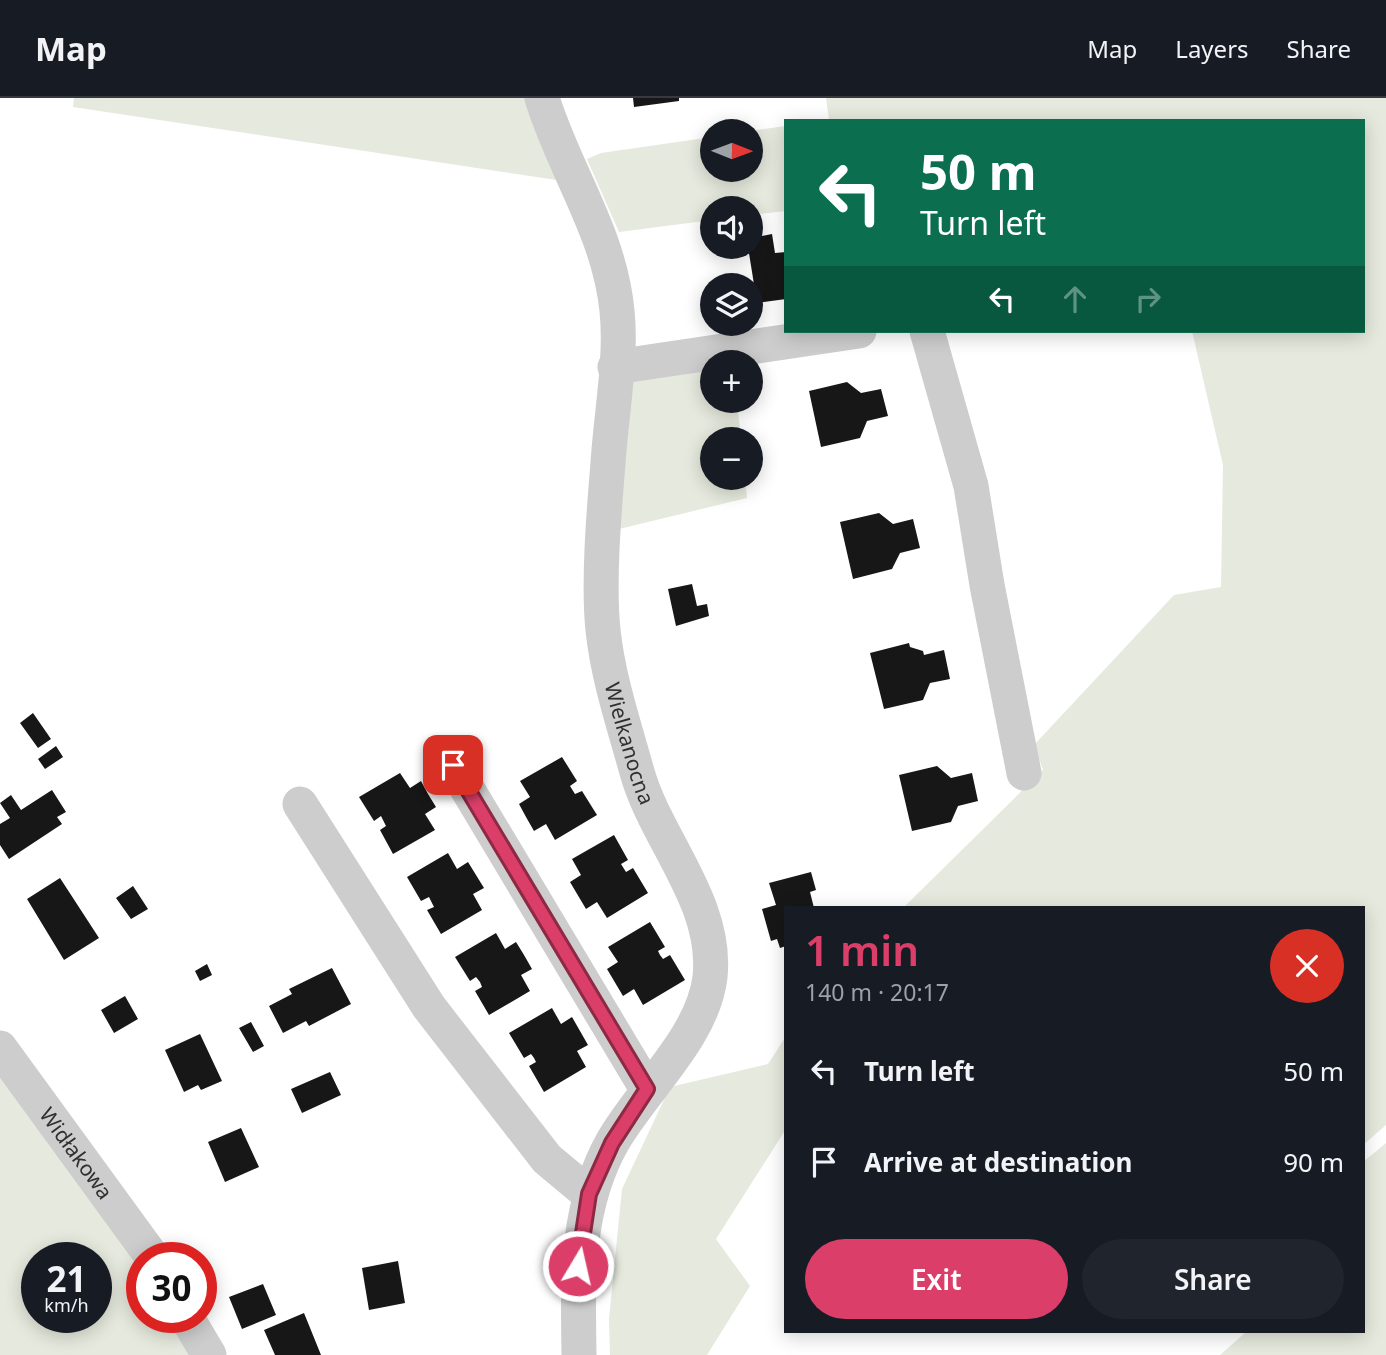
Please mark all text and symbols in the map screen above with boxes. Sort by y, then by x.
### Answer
text: Map [35,26,107,71]
text: Map [1087,32,1137,65]
text: Layers [1175,32,1249,65]
text: Share [1287,32,1351,65]
north arrow [700,119,763,182]
map controls [700,119,763,490]
text: 50 m [920,138,1037,204]
icon: left [805,147,896,238]
button: sound [700,196,763,259]
text: Turn left [920,201,1046,244]
button: layers [700,273,763,336]
icon: left [983,280,1021,318]
icon: ahead [1056,280,1094,318]
icon: right [1129,280,1167,318]
button: + [700,350,763,413]
button: − [700,427,763,490]
street label: Wielkanocna [599,679,661,809]
pin [423,735,483,795]
icon: arrive [434,746,472,784]
text: 1 min [805,921,919,978]
button: close [1270,929,1344,1003]
text: 140 m · 20:17 [805,976,949,1008]
icon: left [805,1052,843,1090]
text: Turn left [864,1053,975,1089]
text: 50 m [1283,1053,1344,1089]
street label: Widłakowa [34,1102,119,1205]
icon: arrive [805,1143,843,1181]
text: Arrive at destination [864,1144,1133,1180]
text: 90 m [1283,1144,1344,1180]
position arrow [541,1229,615,1303]
button: Exit [805,1239,1068,1319]
button: Share [1082,1239,1344,1319]
speed limit sign: 30 [126,1242,217,1333]
text: 21 [46,1255,87,1302]
text: km/h [44,1293,89,1317]

